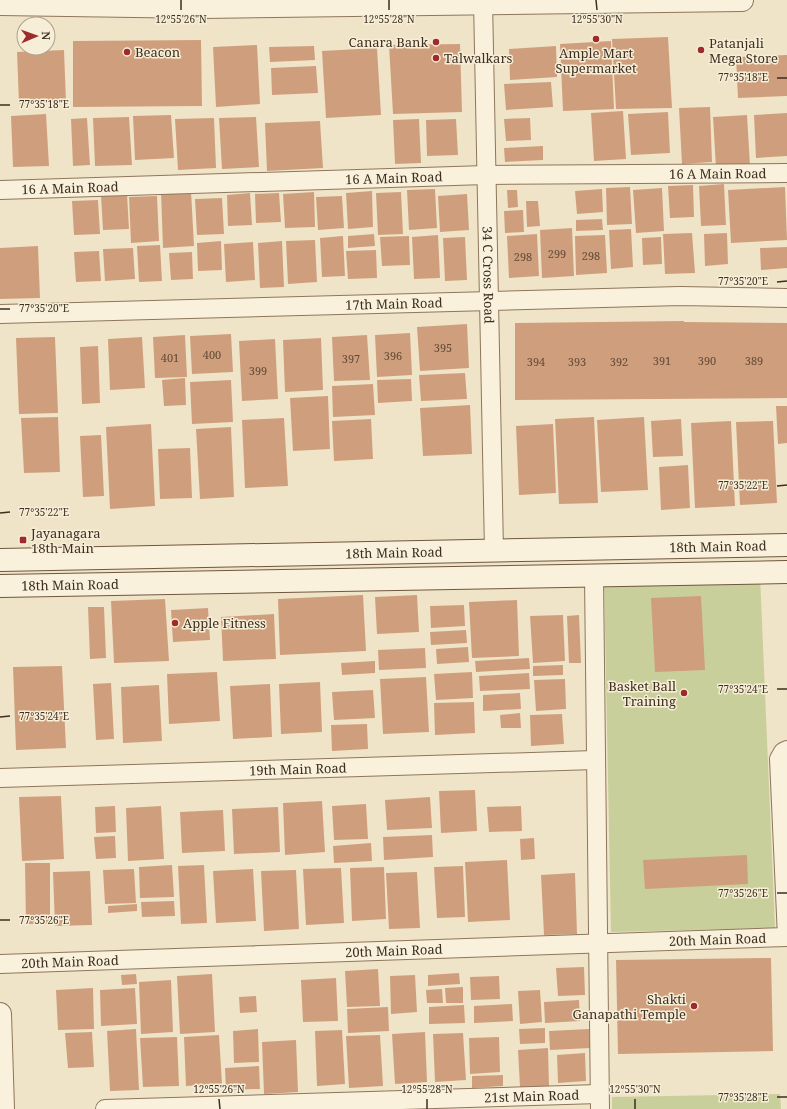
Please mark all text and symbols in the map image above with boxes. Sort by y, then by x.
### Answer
text: 12°55'26"N [155,12,207,26]
text: 12°55'28"N [363,12,415,26]
text: 12°55'30"N [571,12,623,26]
north arrow [16,16,56,56]
text: N [39,31,54,41]
place label: Canara Bank [349,33,428,51]
marker: Ample Mart Supermarket [591,34,601,44]
place label: Patanjali Mega Store [709,34,778,67]
marker: Canara Bank [431,37,441,47]
place label: Beacon [135,43,181,61]
place label: Ample Mart Supermarket [556,44,637,77]
marker: Patanjali Mega Store [696,45,706,55]
marker: Beacon [122,47,132,57]
place label: Talwalkars [444,49,513,67]
marker: Talwalkars [431,53,441,63]
text: 77°35'18"E [718,70,768,84]
text: 77°35'18"E [19,97,69,111]
street label: 16 A Main Road [669,164,767,183]
street label: 16 A Main Road [345,167,443,188]
street label: 16 A Main Road [21,177,119,198]
street label: 34 C Cross Road [479,226,498,324]
house number: 299 [548,246,566,261]
house number: 298 [582,248,600,263]
house number: 298 [514,249,532,264]
text: 77°35'20"E [718,274,768,288]
street label: 17th Main Road [345,293,443,314]
text: 77°35'20"E [19,301,69,315]
house number: 395 [434,340,452,355]
house number: 400 [203,347,221,362]
house number: 396 [384,348,402,363]
house number: 401 [161,350,179,365]
house number: 397 [342,351,360,366]
house number: 391 [653,353,671,368]
house number: 390 [698,353,716,368]
house number: 389 [745,353,763,368]
house number: 394 [527,354,545,369]
house number: 393 [568,354,586,369]
house number: 392 [610,354,628,369]
house number: 399 [249,363,267,378]
text: 77°35'22"E [718,478,768,492]
text: 77°35'22"E [19,505,69,519]
place label: Jayanagara 18th Main [30,524,101,557]
marker: Jayanagara 18th Main [18,535,28,545]
street label: 18th Main Road [669,536,767,556]
street label: 18th Main Road [345,543,443,562]
street label: 18th Main Road [21,575,119,595]
place label: Apple Fitness [183,614,266,632]
marker: Apple Fitness [170,618,180,628]
place label: Basket Ball Training [608,677,676,710]
text: 77°35'24"E [718,682,768,696]
marker: Basket Ball Training [679,688,689,698]
text: 77°35'24"E [19,709,69,723]
street label: 19th Main Road [249,759,347,779]
text: 77°35'26"E [718,886,768,900]
text: 77°35'26"E [19,913,69,927]
street label: 20th Main Road [668,929,767,950]
street label: 20th Main Road [345,940,443,961]
street label: 20th Main Road [21,951,119,972]
place label: Shakti Ganapathi Temple [572,990,686,1023]
marker: Shakti Ganapathi Temple [689,1001,699,1011]
text: 12°55'26"N [193,1082,245,1096]
text: 12°55'28"N [401,1082,453,1096]
text: 12°55'30"N [609,1082,661,1096]
street label: 21st Main Road [484,1086,580,1106]
text: 77°35'28"E [718,1090,768,1104]

